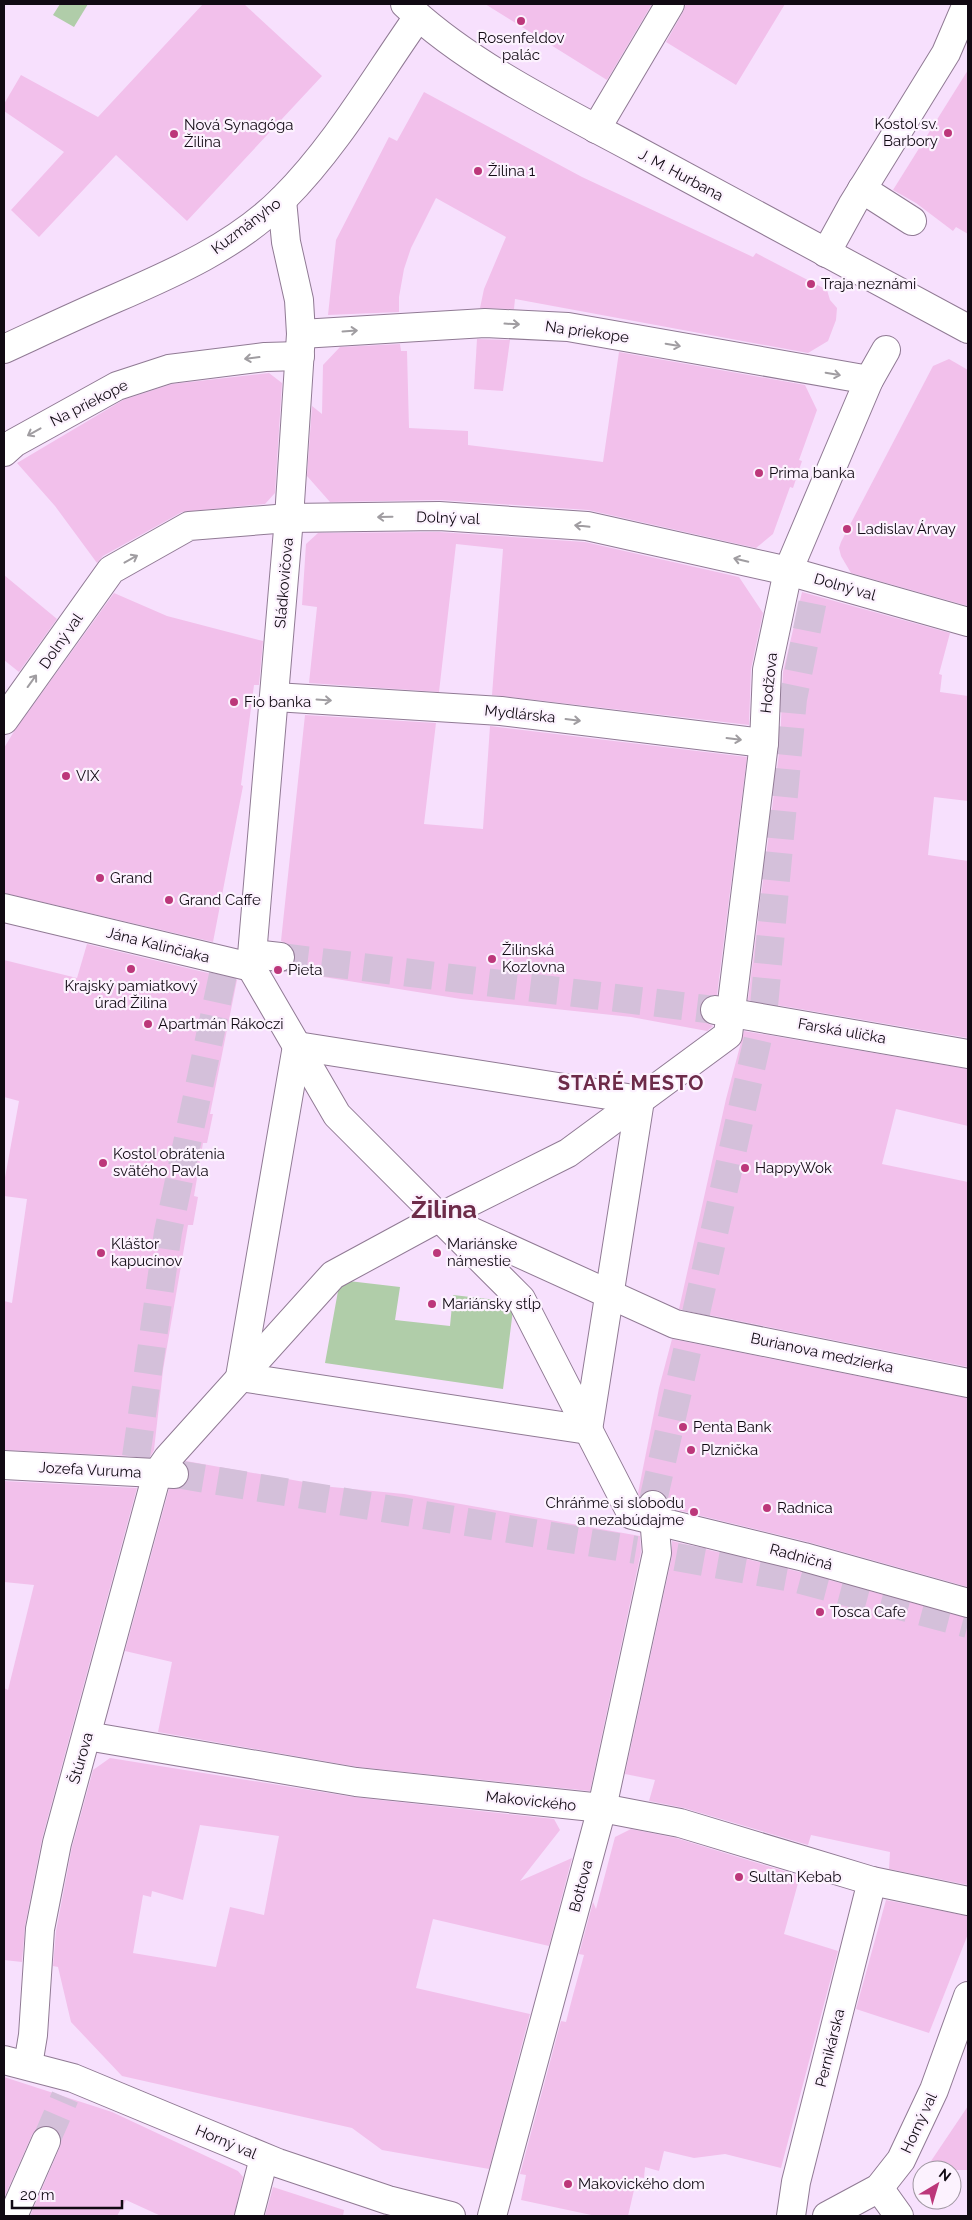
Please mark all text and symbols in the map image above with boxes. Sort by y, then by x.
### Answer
marker: Rosenfeldov palác [515,15,527,27]
place label: Rosenfeldov palác [478,29,564,64]
place label: Kostol sv. Barbory [875,115,938,150]
place label: Nová Synagóga Žilina [184,116,293,151]
marker: Kostol sv. Barbory [942,127,954,139]
marker: Nová Synagóga Žilina [168,128,180,140]
street label: J. M. Hurbana [636,145,726,205]
place label: Žilina 1 [488,162,536,180]
marker: Žilina 1 [472,165,484,177]
street label: Kuzmányho [208,194,284,258]
place label: Traja neznámi [821,275,916,293]
marker: Traja neznámi [805,278,817,290]
street label: Na priekope [544,317,630,347]
one-way arrow [504,319,520,329]
one-way arrow [342,327,358,336]
one-way arrow [665,341,681,351]
one-way arrow [244,353,260,363]
one-way arrow [825,369,841,379]
street label: Na priekope [47,376,131,430]
one-way arrow [27,427,42,437]
place label: Prima banka [769,464,855,482]
marker: Prima banka [753,467,765,479]
street label: Dolný val [416,508,481,528]
one-way arrow [377,512,393,521]
place label: Ladislav Árvay [857,520,956,538]
one-way arrow [574,521,590,530]
marker: Ladislav Árvay [841,523,853,535]
street label: Sládkovičova [271,537,297,629]
one-way arrow [123,553,137,563]
one-way arrow [733,555,749,564]
street label: Dolný val [812,570,879,605]
street label: Dolný val [35,609,87,672]
street label: Hodžova [757,652,781,714]
one-way arrow [27,675,38,688]
place label: Fio banka [244,693,311,711]
one-way arrow [315,695,331,705]
marker: Fio banka [228,696,240,708]
street label: Mydlárska [484,701,556,727]
one-way arrow [564,715,580,725]
one-way arrow [726,734,742,744]
place label: VIX [76,767,100,785]
marker: VIX [60,770,72,782]
place label: Grand [110,869,152,887]
marker: Grand [94,872,106,884]
place label: Grand Caffe [179,891,261,909]
marker: Grand Caffe [163,894,175,906]
street label: Jána Kalinčiaka [105,923,211,967]
place label: Žilinská Kozlovna [502,941,565,976]
marker: Žilinská Kozlovna [486,953,498,965]
place label: Pieta [288,961,323,979]
marker: Krajský pamiatkový úrad Žilina [125,963,137,975]
marker: Pieta [272,964,284,976]
place label: Krajský pamiatkový úrad Žilina [64,977,198,1012]
street label: Farská ulička [797,1014,887,1048]
place label: Apartmán Rákoczi [158,1015,284,1033]
marker: Apartmán Rákoczi [142,1018,154,1030]
district label: STARÉ MESTO [558,1071,704,1095]
place label: Kostol obrátenia svätého Pavla [113,1145,225,1180]
marker: Kostol obrátenia svätého Pavla [97,1157,109,1169]
place label: HappyWok [755,1159,832,1177]
marker: HappyWok [739,1162,751,1174]
district label: Žilina [411,1194,477,1224]
place label: Kláštor kapucínov [111,1235,182,1270]
place label: Mariánske námestie [447,1235,518,1270]
marker: Kláštor kapucínov [95,1247,107,1259]
marker: Mariánske námestie [431,1247,443,1259]
place label: Mariánsky stĺp [442,1295,541,1313]
marker: Mariánsky stĺp [426,1298,438,1310]
street label: Burianova medzierka [749,1329,895,1377]
place label: Penta Bank [693,1418,772,1436]
marker: Penta Bank [677,1421,689,1433]
place label: Plznička [701,1441,758,1459]
marker: Plznička [685,1444,697,1456]
street label: Jozefa Vuruma [38,1458,142,1482]
place label: Chráňme si slobodu a nezabúdajme [545,1494,684,1529]
place label: Radnica [777,1499,833,1517]
marker: Radnica [761,1502,773,1514]
marker: Chráňme si slobodu a nezabúdajme [688,1506,700,1518]
street label: Radničná [768,1540,834,1574]
place label: Tosca Cafe [830,1603,906,1621]
marker: Tosca Cafe [814,1606,826,1618]
street label: Štúrova [64,1730,97,1786]
street label: Makovického [485,1787,577,1815]
street label: Bottova [565,1858,597,1914]
place label: Sultan Kebab [749,1868,842,1886]
marker: Sultan Kebab [733,1871,745,1883]
street label: Pernikárska [812,2007,848,2089]
street label: Horný val [897,2089,941,2156]
street label: Horný val [193,2121,260,2163]
north arrow [912,2160,962,2210]
text: N [936,2165,954,2184]
place label: Makovického dom [578,2175,705,2193]
scale bar [12,2178,122,2210]
marker: Makovického dom [562,2178,574,2190]
text: 20 m [20,2186,55,2204]

